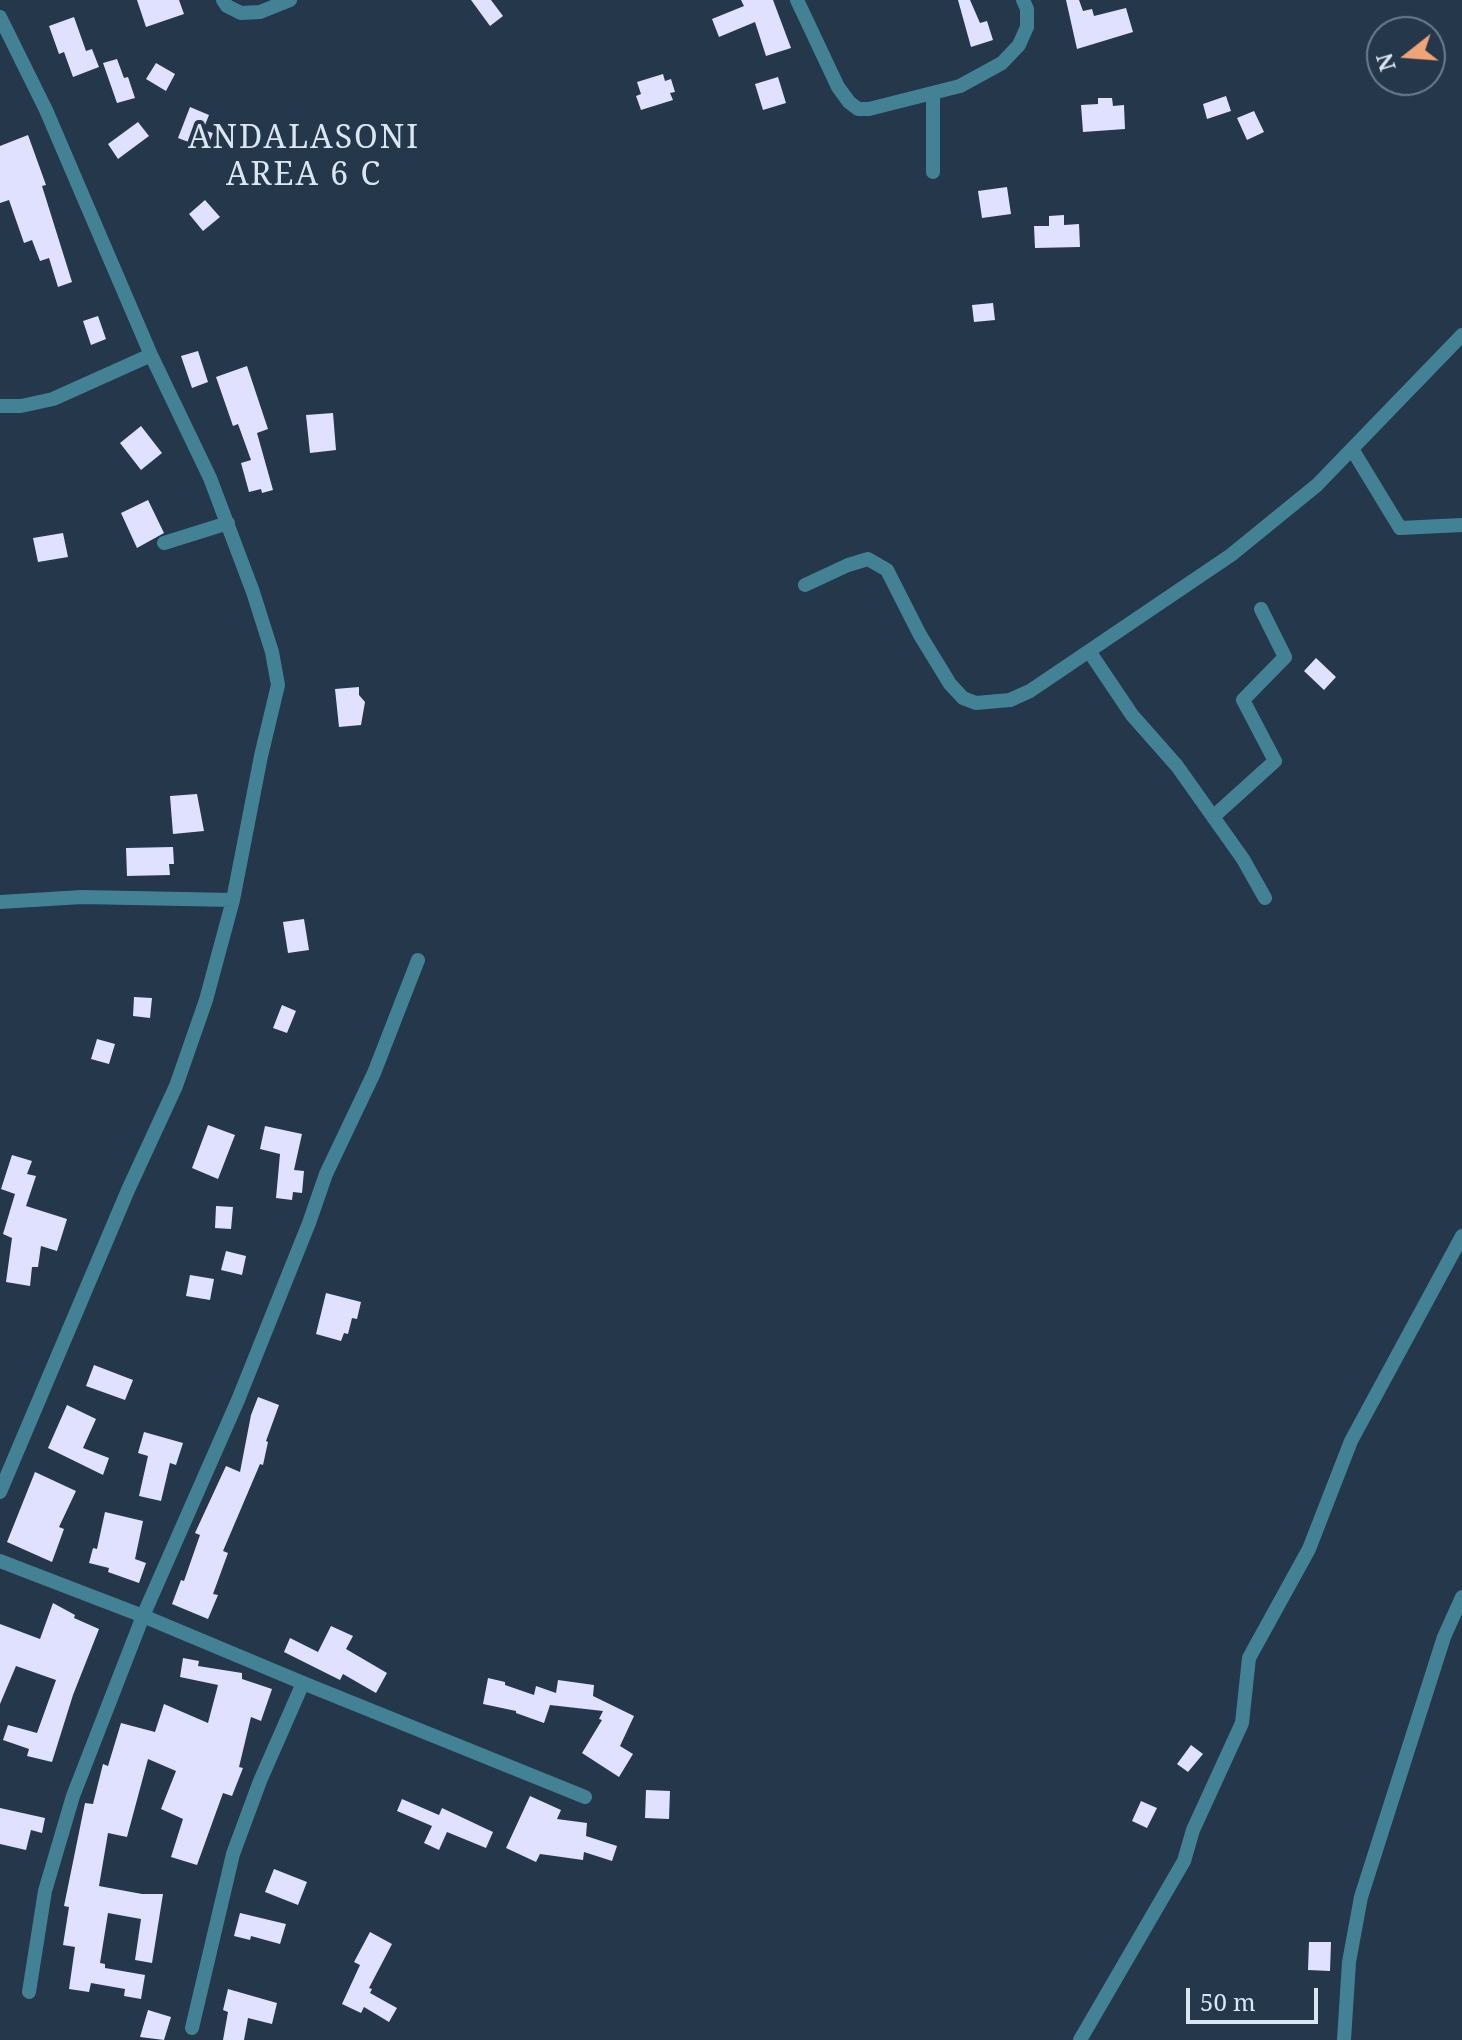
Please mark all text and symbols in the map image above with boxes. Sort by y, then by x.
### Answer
north arrow [1366,16,1446,96]
text: N [1368,50,1402,75]
district label: ANDALASONI AREA 6 C [188,120,420,195]
scale bar [1190,1972,1322,2022]
text: 50 m [1200,1985,1256,2018]

